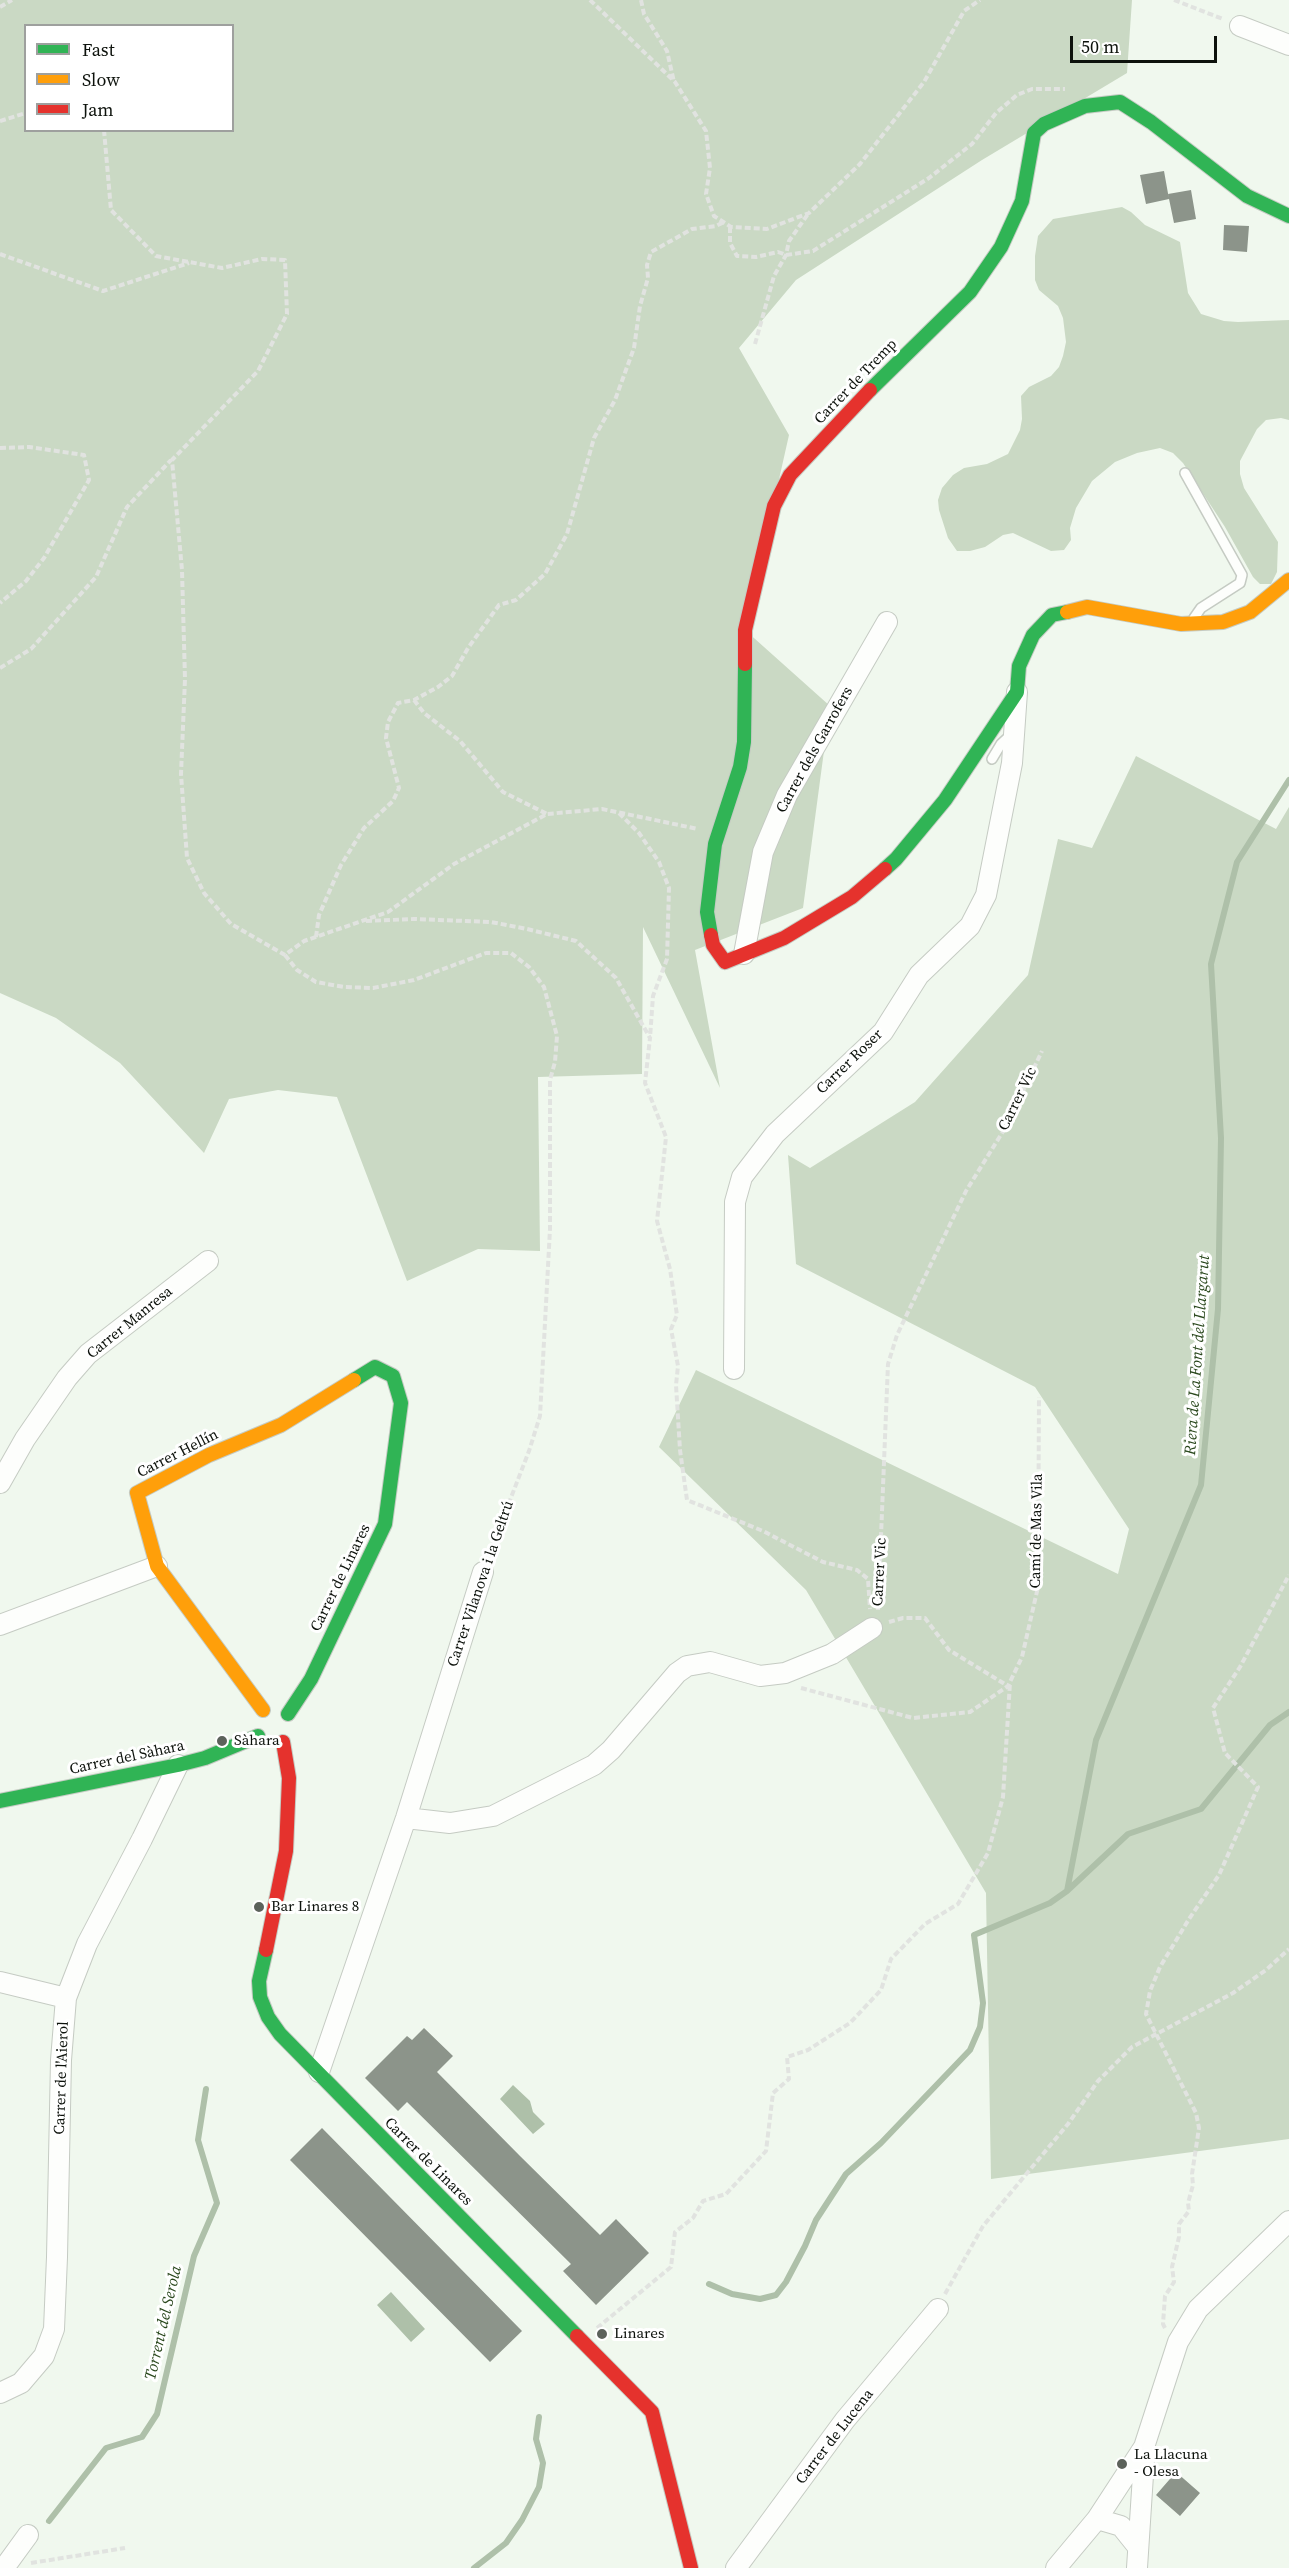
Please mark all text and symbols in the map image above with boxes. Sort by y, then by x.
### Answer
legend [24,24,234,132]
scale bar [1073,24,1220,62]
text: 50 m [1081,34,1119,59]
text: Fast [82,37,115,62]
text: Slow [82,67,120,92]
text: Jam [82,97,114,122]
street label: Carrer de Tremp [811,336,901,428]
street label: Carrer dels Garrofers [773,684,857,816]
street label: Carrer Roser [813,1026,887,1098]
street label: Carrer Vic [995,1064,1041,1134]
water label: Riera de La Font del Llargarut [1181,1254,1215,1456]
street label: Carrer Manresa [84,1283,176,1363]
street label: Carrer Hellín [134,1426,222,1482]
street label: Camí de Mas Vila [1027,1473,1047,1589]
street label: Carrer Vilanova i la Geltrú [444,1499,518,1669]
street label: Carrer de Linares [307,1521,375,1635]
street label: Carrer Vic [869,1537,891,1607]
place label: Sàhara [234,1732,280,1750]
marker: Sàhara [215,1734,229,1748]
street label: Carrer del Sàhara [68,1737,186,1779]
place label: Bar Linares 8 [271,1898,359,1916]
marker: Bar Linares 8 [252,1900,266,1914]
street label: Carrer de l'Aierol [51,2021,73,2135]
street label: Carrer de Linares [380,2114,476,2210]
water label: Torrent del Serola [142,2264,186,2382]
place label: Linares [614,2325,664,2343]
marker: Linares [595,2327,609,2341]
street label: Carrer de Lucena [792,2386,878,2488]
place label: La Llacuna - Olesa [1134,2446,1208,2481]
marker: La Llacuna - Olesa [1115,2457,1129,2471]

